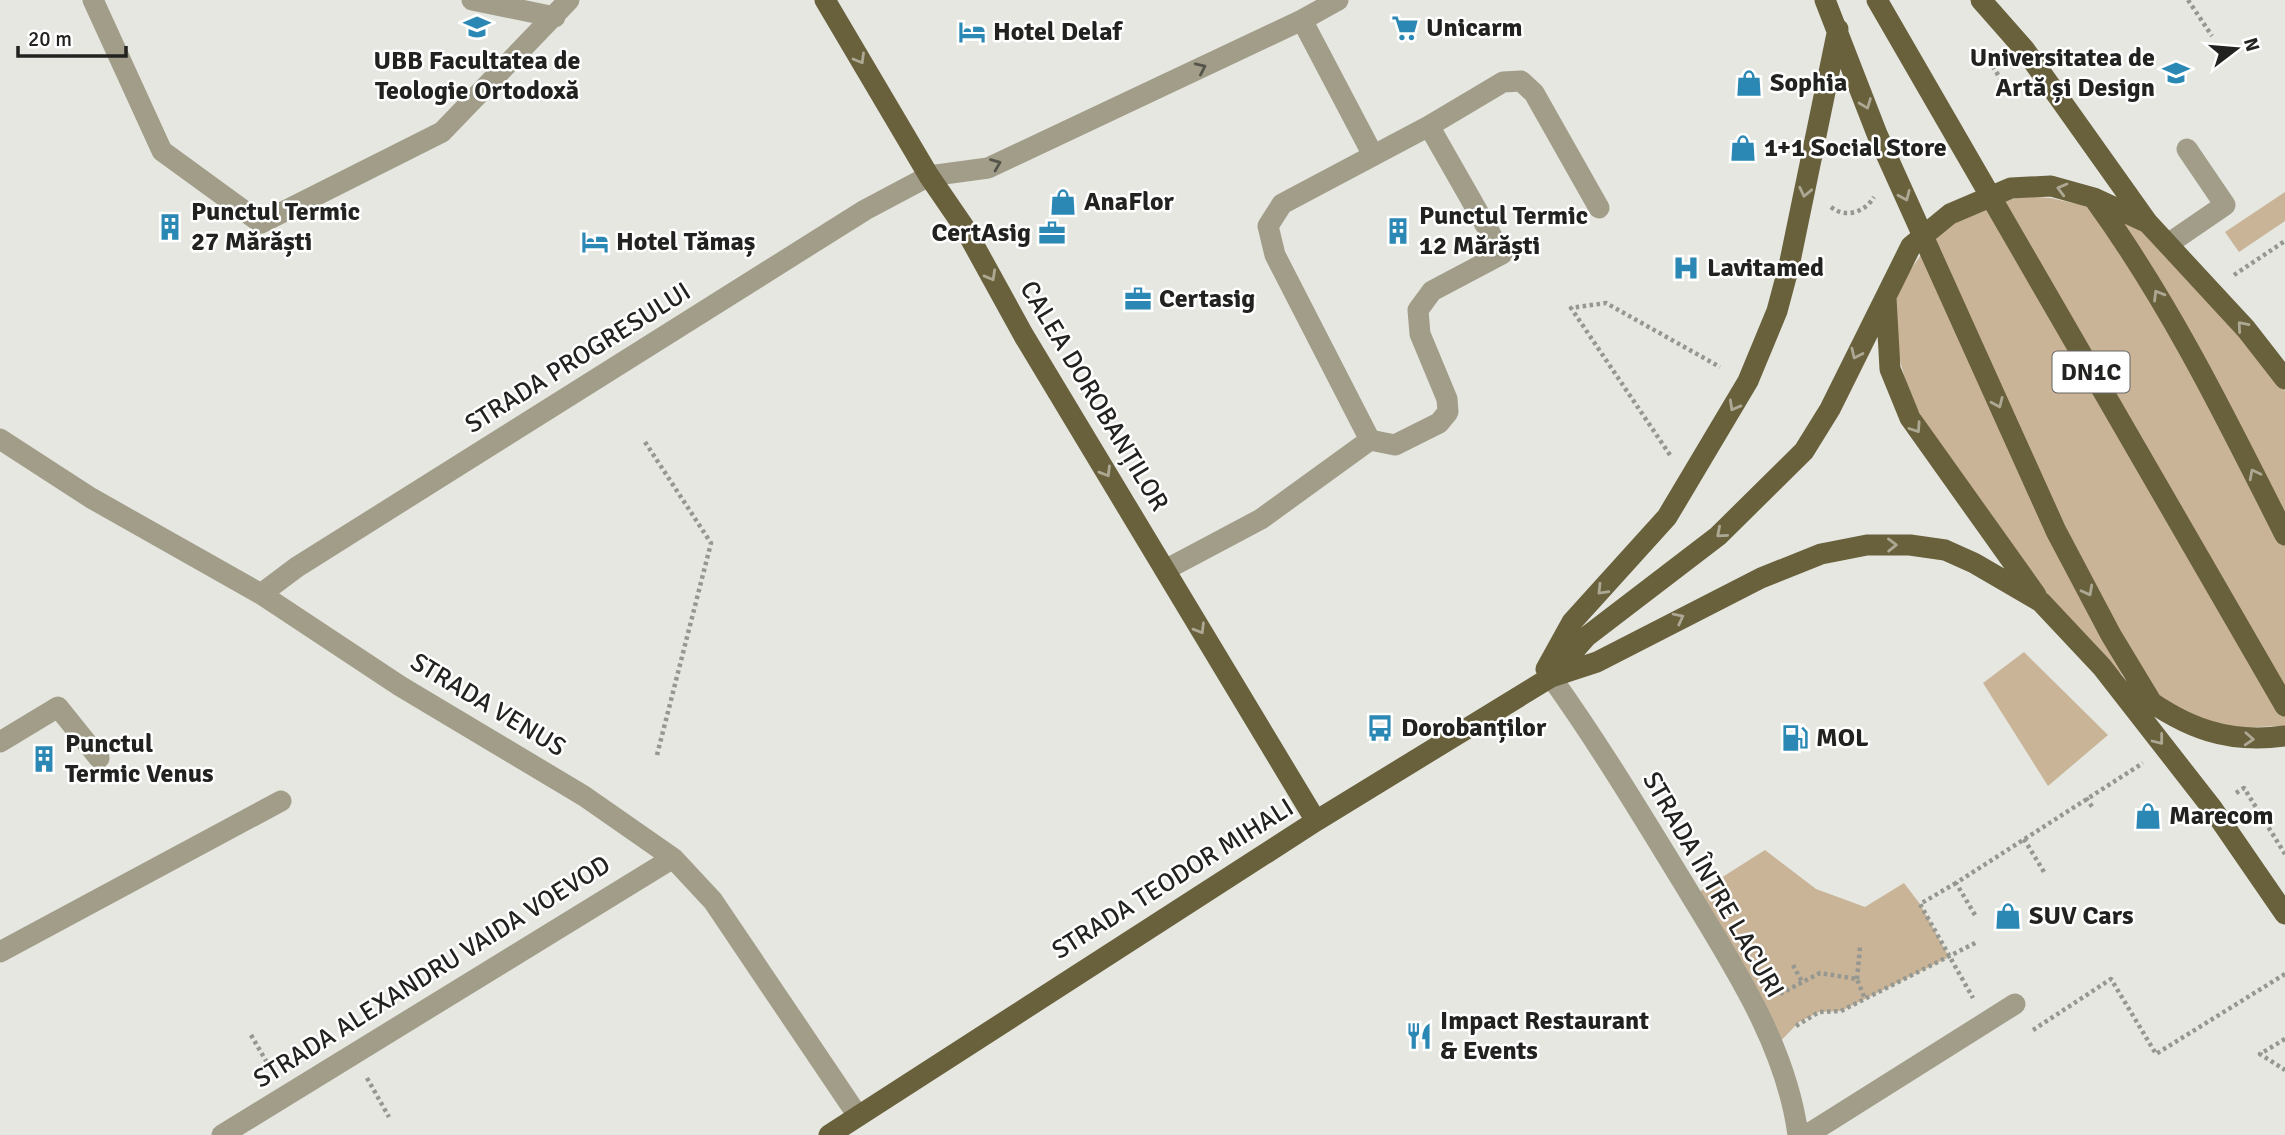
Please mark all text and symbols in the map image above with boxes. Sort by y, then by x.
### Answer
school or university icon: UBB Facultatea de Teologie Ortodoxă [462,12,492,42]
place label: Unicarm [1426,12,1523,44]
supermarket icon: Unicarm [1390,13,1420,43]
scale bar [18,14,126,58]
north arrow [2201,14,2271,84]
place label: Hotel Delaf [993,16,1124,48]
hotel icon: Hotel Delaf [957,17,987,47]
text: 20 m [28,26,72,52]
text: N [2238,35,2265,54]
place label: Universitatea de Artă și Design [1970,42,2155,104]
place label: UBB Facultatea de Teologie Ortodoxă [374,45,581,107]
one-way arrow [852,51,865,64]
school or university icon: Universitatea de Artă și Design [2161,58,2191,88]
one-way arrow [1194,62,1207,76]
place label: Sophia [1770,67,1847,99]
shop icon: Sophia [1734,68,1764,98]
one-way arrow [1858,98,1872,110]
place label: 1+1 Social Store [1764,132,1947,164]
shop icon: 1+1 Social Store [1728,133,1758,163]
one-way arrow [988,158,1001,172]
one-way arrow [2056,183,2068,197]
place label: AnaFlor [1084,186,1175,218]
one-way arrow [1798,186,1813,198]
shop icon: AnaFlor [1048,187,1078,217]
one-way arrow [1897,189,1911,201]
place label: Punctul Termic 27 Mărăști [191,196,360,258]
place label: Punctul Termic 12 Mărăști [1419,200,1588,262]
building icon: Punctul Termic 27 Mărăști [155,212,185,242]
building icon: Punctul Termic 12 Mărăști [1383,216,1413,246]
place label: CertAsig [931,217,1031,249]
office icon: CertAsig [1037,218,1067,248]
place label: Hotel Tămaș [616,226,755,258]
hotel icon: Hotel Tămaș [580,227,610,257]
place label: Lavitamed [1707,252,1824,284]
hospital icon: Lavitamed [1671,253,1701,283]
one-way arrow [983,268,996,281]
street label: CALEA DOROBANȚILOR [1013,275,1175,517]
street label: STRADA PROGRESULUI [459,276,697,440]
place label: Certasig [1159,283,1255,315]
office icon: Certasig [1123,284,1153,314]
one-way arrow [2153,290,2166,303]
one-way arrow [2238,321,2250,334]
one-way arrow [1851,347,1865,359]
road number: DN1C [2052,352,2130,393]
one-way arrow [1990,396,2004,409]
one-way arrow [1729,399,1742,412]
one-way arrow [1908,420,1921,433]
one-way arrow [1097,464,1110,477]
one-way arrow [2249,469,2263,481]
one-way arrow [1716,525,1729,537]
one-way arrow [1887,537,1897,553]
one-way arrow [1598,582,1610,595]
one-way arrow [2079,584,2093,596]
one-way arrow [1672,612,1684,626]
one-way arrow [1192,621,1205,634]
street label: STRADA VENUS [405,646,571,764]
place label: Dorobanților [1401,712,1547,744]
bus stop icon: Dorobanților [1365,713,1395,743]
place label: MOL [1816,722,1869,754]
fuel station icon: MOL [1780,723,1810,753]
place label: Punctul Termic Venus [65,728,214,790]
one-way arrow [2244,731,2255,746]
one-way arrow [2151,732,2164,745]
building icon: Punctul Termic Venus [29,744,59,774]
street label: STRADA ÎNTRE LACURI [1635,766,1791,1004]
street label: STRADA TEODOR MIHALI [1046,792,1300,966]
place label: Marecom [2169,800,2274,832]
shop icon: Marecom [2133,801,2163,831]
street label: STRADA ALEXANDRU VAIDA VOEVOD [248,849,616,1095]
place label: SUV Cars [2029,900,2133,932]
shop icon: SUV Cars [1993,901,2023,931]
place label: Impact Restaurant & Events [1440,1005,1649,1067]
restaurant icon: Impact Restaurant & Events [1404,1021,1434,1051]

